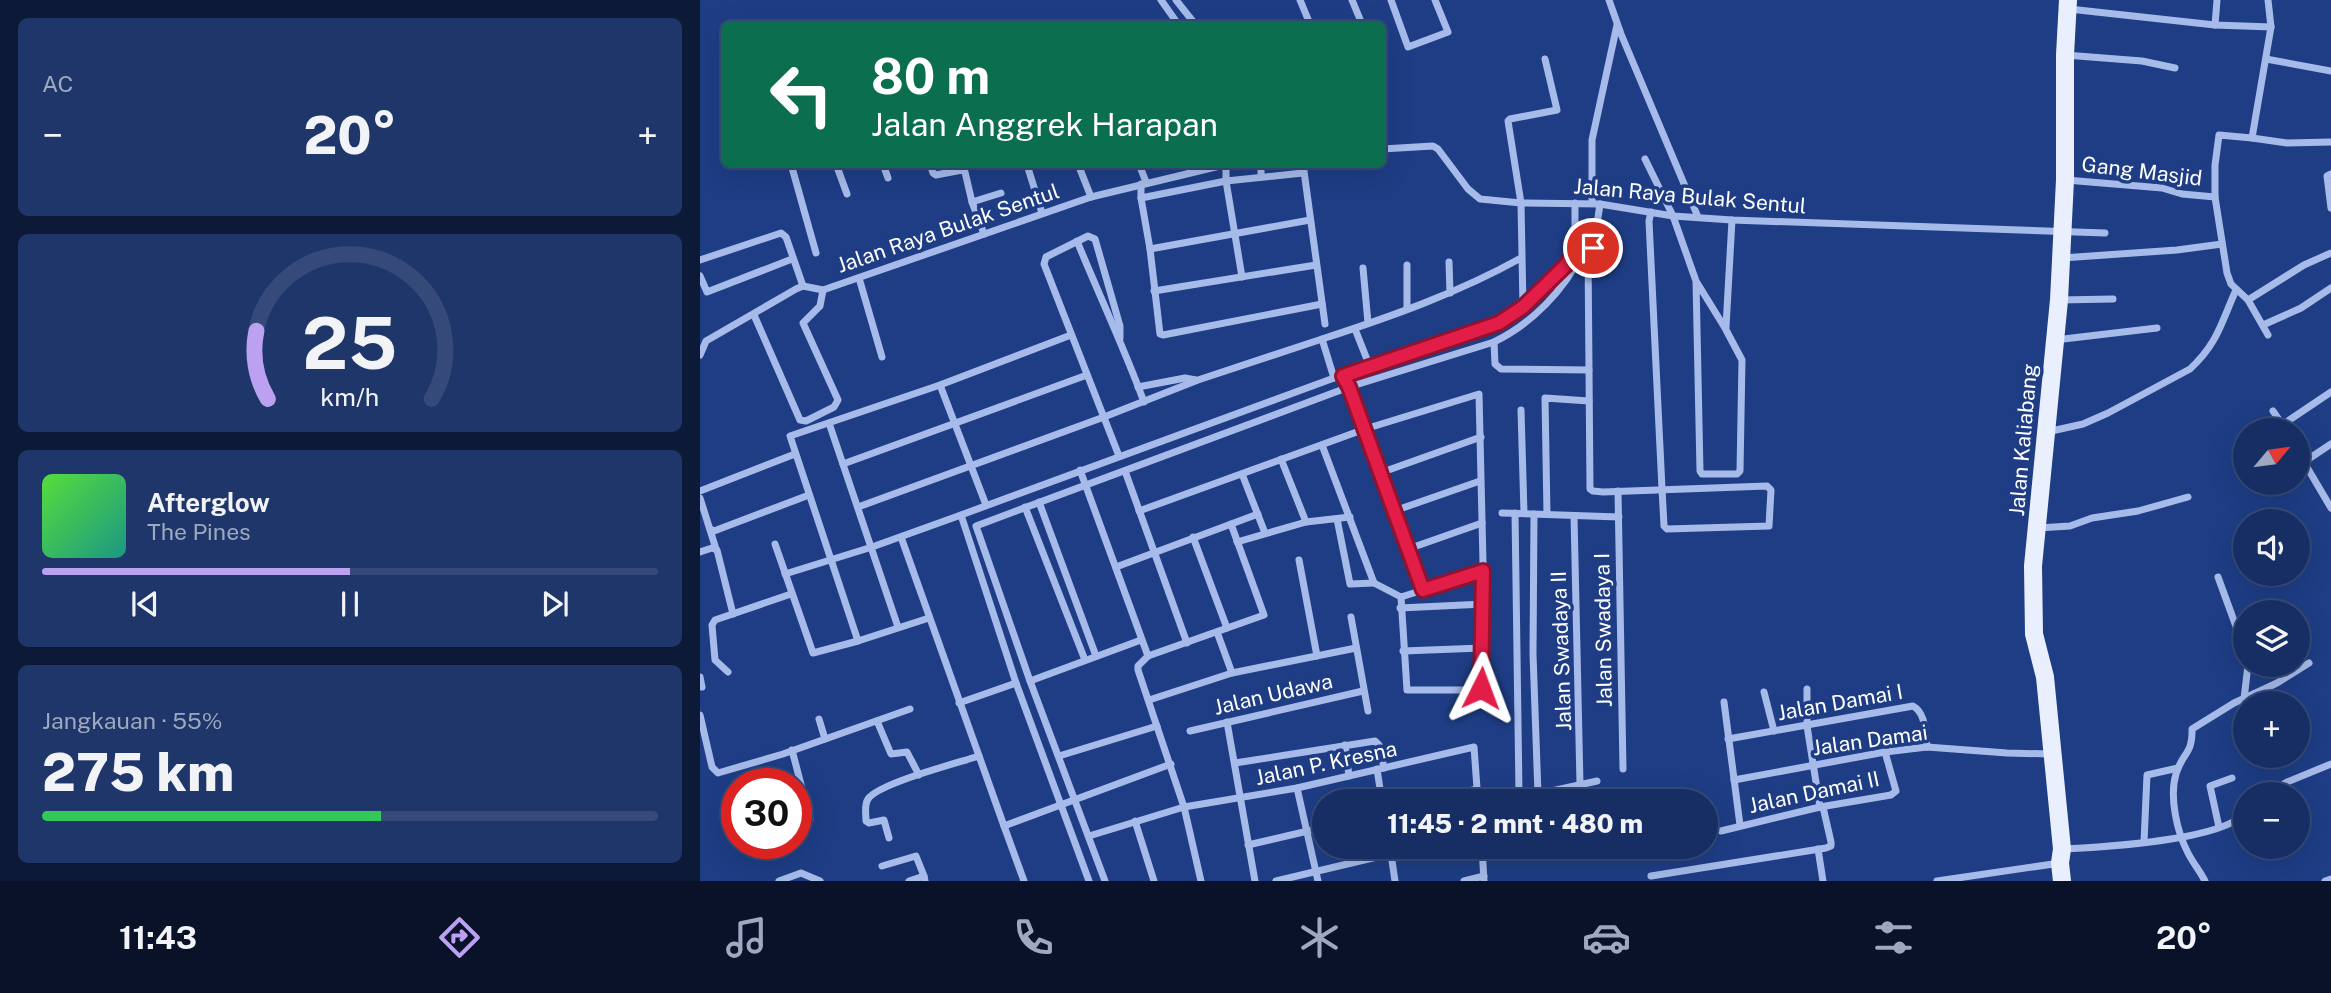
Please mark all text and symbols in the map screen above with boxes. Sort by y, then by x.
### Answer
text: 80 m [871,47,990,105]
icon: left [756,49,847,140]
text: AC [42,70,73,97]
text: 20° [303,105,397,166]
text: Jalan Anggrek Harapan [871,106,1218,143]
text: − [42,113,63,158]
text: + [637,113,658,158]
street label: Gang Masjid [2080,151,2204,191]
street label: Jalan Raya Bulak Sentul [1573,173,1807,219]
street label: Jalan Raya Bulak Sentul [834,178,1062,278]
pin [1563,218,1623,278]
icon: arrive [1574,229,1612,267]
text: 25 [302,300,398,385]
street label: Jalan Kaliabang [2004,363,2042,517]
text: km/h [321,381,379,411]
north arrow [2233,418,2310,495]
map controls [2233,418,2310,859]
text: Afterglow [147,487,270,518]
button: sound [2233,509,2310,586]
text: The Pines [147,518,251,545]
street label: Jalan Swadaya I [1589,553,1617,707]
street label: Jalan Swadaya II [1546,571,1576,731]
icon: previous [126,585,164,623]
icon: pause [331,585,369,623]
icon: next [536,585,574,623]
button: layers [2233,600,2310,677]
position arrow [1444,651,1518,725]
street label: Jalan Udawa [1211,668,1335,720]
street label: Jalan Damai I [1775,679,1905,725]
button: + [2233,691,2310,768]
text: Jangkauan · 55% [42,707,222,734]
street label: Jalan Damai [1811,720,1929,760]
street label: Jalan P. Kresna [1253,736,1399,790]
text: 275 km [42,742,234,803]
street label: Jalan Damai II [1746,766,1882,818]
speed limit sign: 30 [721,768,812,859]
button: − [2233,782,2310,859]
text: 11:45 · 2 mnt · 480 m [1387,808,1643,839]
icon: directions [435,913,484,962]
icon: music [722,913,771,962]
icon: phone [1009,913,1058,962]
icon: climate [1295,913,1344,962]
icon: car [1582,913,1631,962]
icon: filters [1869,913,1918,962]
text: 11:43 [119,919,197,956]
text: 20° [2156,919,2212,956]

